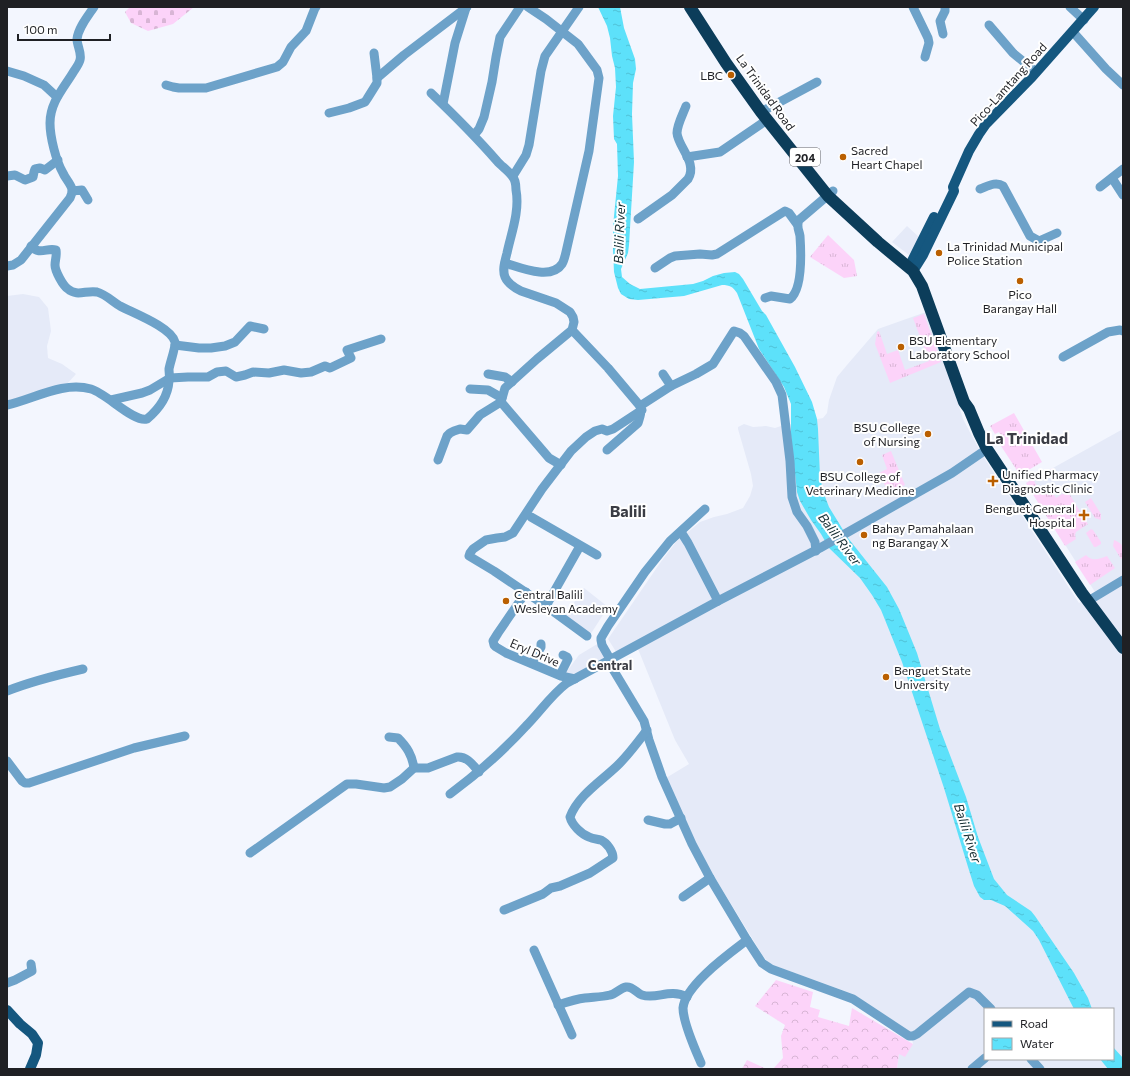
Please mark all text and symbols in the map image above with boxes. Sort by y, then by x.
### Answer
scale bar [18,16,110,42]
text: 100 m [24,22,58,36]
street label: Pico-Lamtang Road [967,39,1049,129]
street label: La Trinidad Road [734,51,798,133]
place label: LBC [700,68,723,82]
marker: LBC [726,70,736,80]
place label: Sacred Heart Chapel [851,143,922,171]
road number: 204 [790,148,820,166]
marker: Sacred Heart Chapel [838,152,848,162]
water label: Balili River [610,201,628,264]
place label: La Trinidad Municipal Police Station [947,239,1063,267]
marker: La Trinidad Municipal Police Station [934,248,944,258]
marker: Pico Barangay Hall [1015,276,1025,286]
place label: Pico Barangay Hall [983,287,1057,315]
place label: BSU Elementary Laboratory School [909,333,1010,361]
marker: BSU Elementary Laboratory School [896,342,906,352]
place label: BSU College of Nursing [854,420,920,448]
district label: La Trinidad [986,428,1068,447]
marker: BSU College of Nursing [923,429,933,439]
marker: BSU College of Veterinary Medicine [855,457,865,467]
place label: Unified Pharmacy Diagnostic Clinic [1002,467,1098,495]
place label: BSU College of Veterinary Medicine [805,469,915,497]
marker: Unified Pharmacy Diagnostic Clinic [987,475,999,487]
district label: Balili [610,501,646,520]
place label: Benguet General Hospital [985,501,1075,529]
marker: Benguet General Hospital [1078,509,1090,521]
water label: Balili River [815,510,865,569]
place label: Bahay Pamahalaan ng Barangay X [872,521,974,549]
marker: Bahay Pamahalaan ng Barangay X [859,530,869,540]
place label: Central Balili Wesleyan Academy [514,587,618,615]
marker: Central Balili Wesleyan Academy [501,596,511,606]
street label: Eryl Drive [508,635,562,669]
district label: Central [588,657,632,673]
place label: Benguet State University [894,663,971,691]
marker: Benguet State University [881,672,891,682]
water label: Balili River [951,801,985,866]
legend [984,1008,1114,1060]
text: Road [1020,1016,1048,1030]
text: Water [1020,1036,1054,1050]

